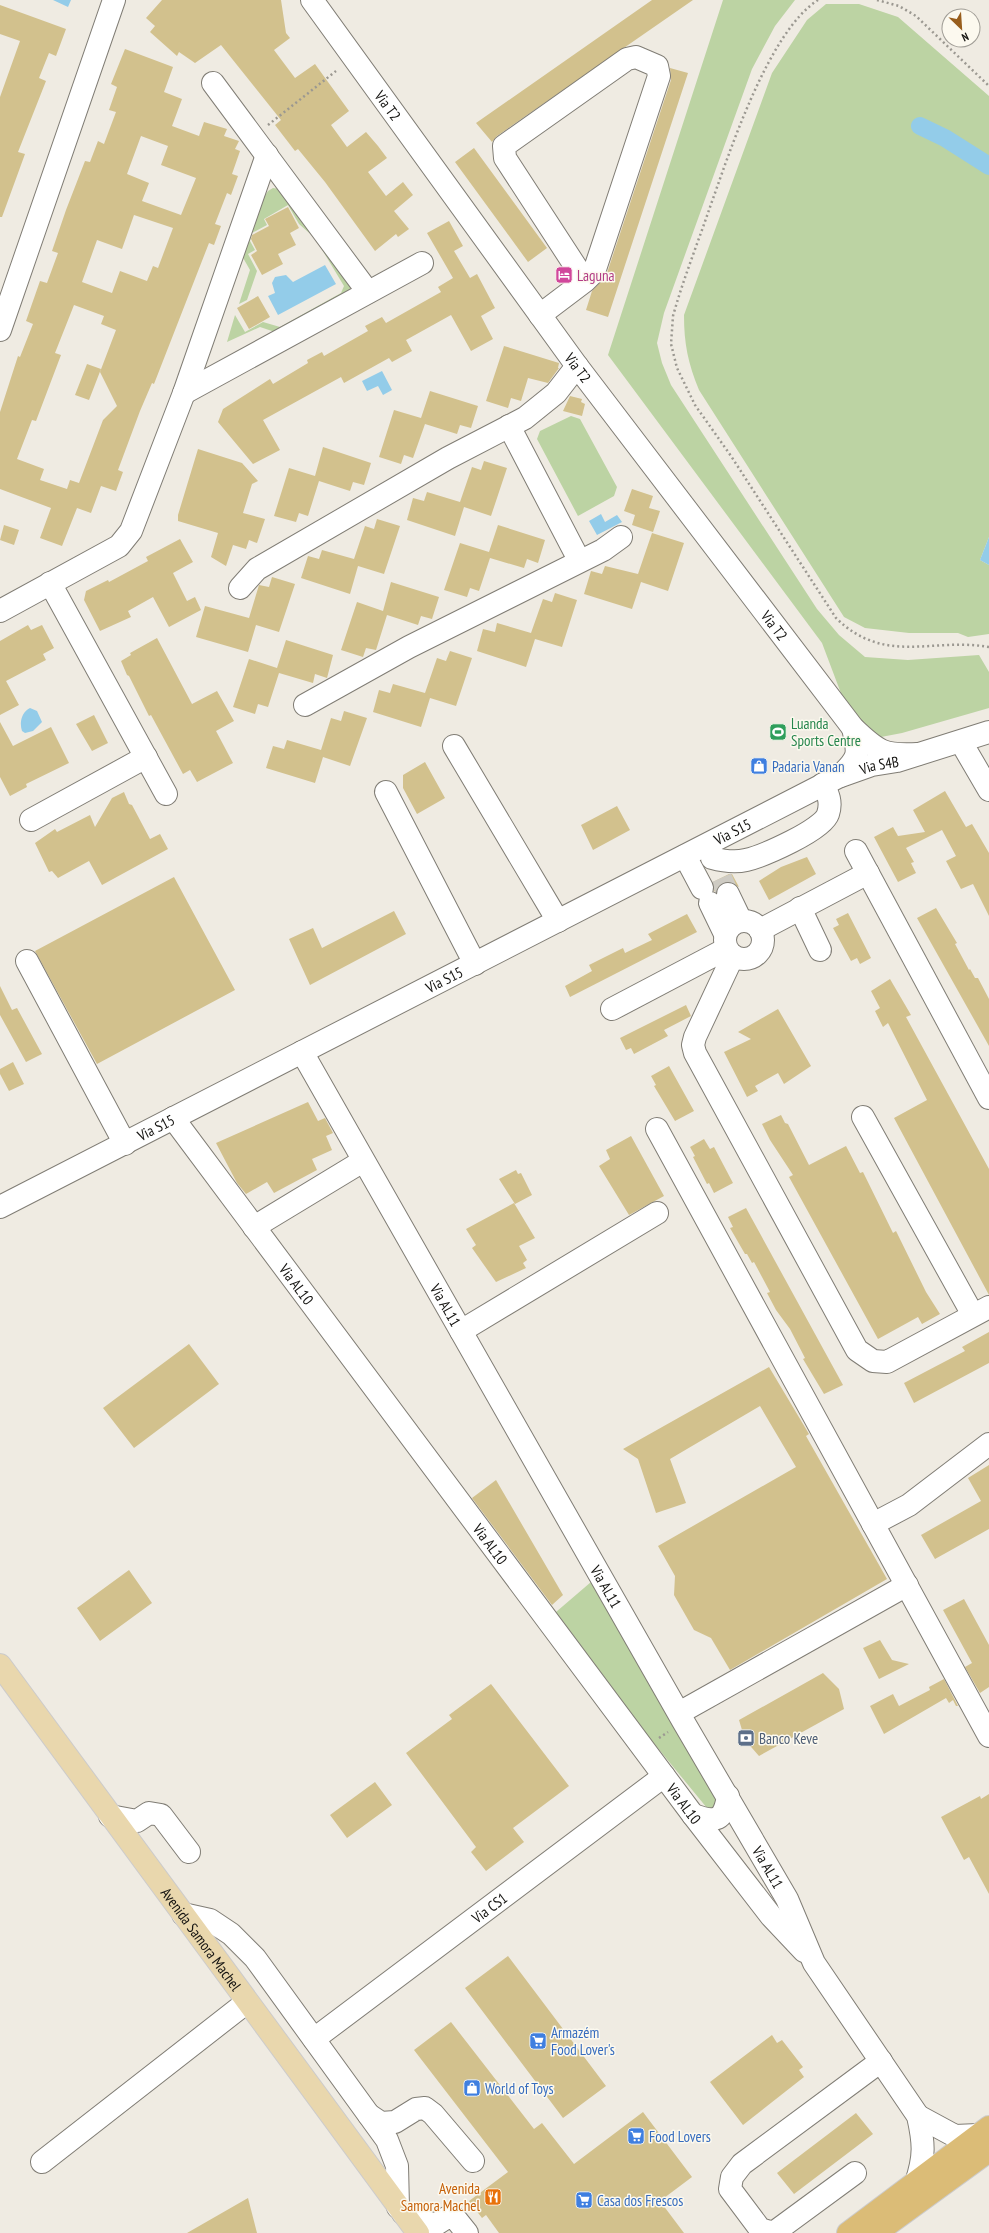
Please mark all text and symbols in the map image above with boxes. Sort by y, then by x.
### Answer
north arrow [941,8,981,48]
text: N [960,29,971,45]
street label: Via T2 [370,86,405,124]
hotel icon: Laguna [554,265,574,285]
place label: Laguna [577,266,615,285]
street label: Via T2 [560,348,596,386]
street label: Via T2 [757,606,792,644]
place label: Luanda Sports Centre [791,714,861,750]
sports icon: Luanda Sports Centre [768,722,788,742]
street label: Via S4B [856,751,900,779]
shop icon: Padaria Vanan [749,756,769,776]
place label: Padaria Vanan [772,757,845,776]
street label: Via S15 [709,814,754,849]
street label: Via S15 [421,962,466,997]
street label: Via S15 [133,1110,178,1145]
street label: Via AL10 [275,1259,318,1308]
street label: Via AL11 [426,1279,466,1330]
street label: Via AL10 [469,1519,512,1568]
street label: Via AL11 [586,1561,626,1611]
bank icon: Banco Keve [736,1728,756,1748]
place label: Banco Keve [759,1729,818,1748]
street label: Via AL10 [662,1778,706,1828]
street label: Via AL11 [748,1842,788,1892]
street label: Avenida Samora Machel [157,1883,246,1995]
street label: Via CS1 [467,1888,511,1927]
place label: Armazém Food Lover's [551,2023,615,2059]
supermarket icon: Armazém Food Lover's [528,2031,548,2051]
shop icon: World of Toys [462,2078,482,2098]
place label: World of Toys [485,2079,553,2098]
supermarket icon: Food Lovers [626,2126,646,2146]
place label: Food Lovers [649,2127,711,2146]
place label: Avenida Samora Machel [401,2179,481,2215]
restaurant icon: Avenida Samora Machel [483,2187,503,2207]
supermarket icon: Casa dos Frescos [574,2190,594,2210]
place label: Casa dos Frescos [597,2191,683,2210]

